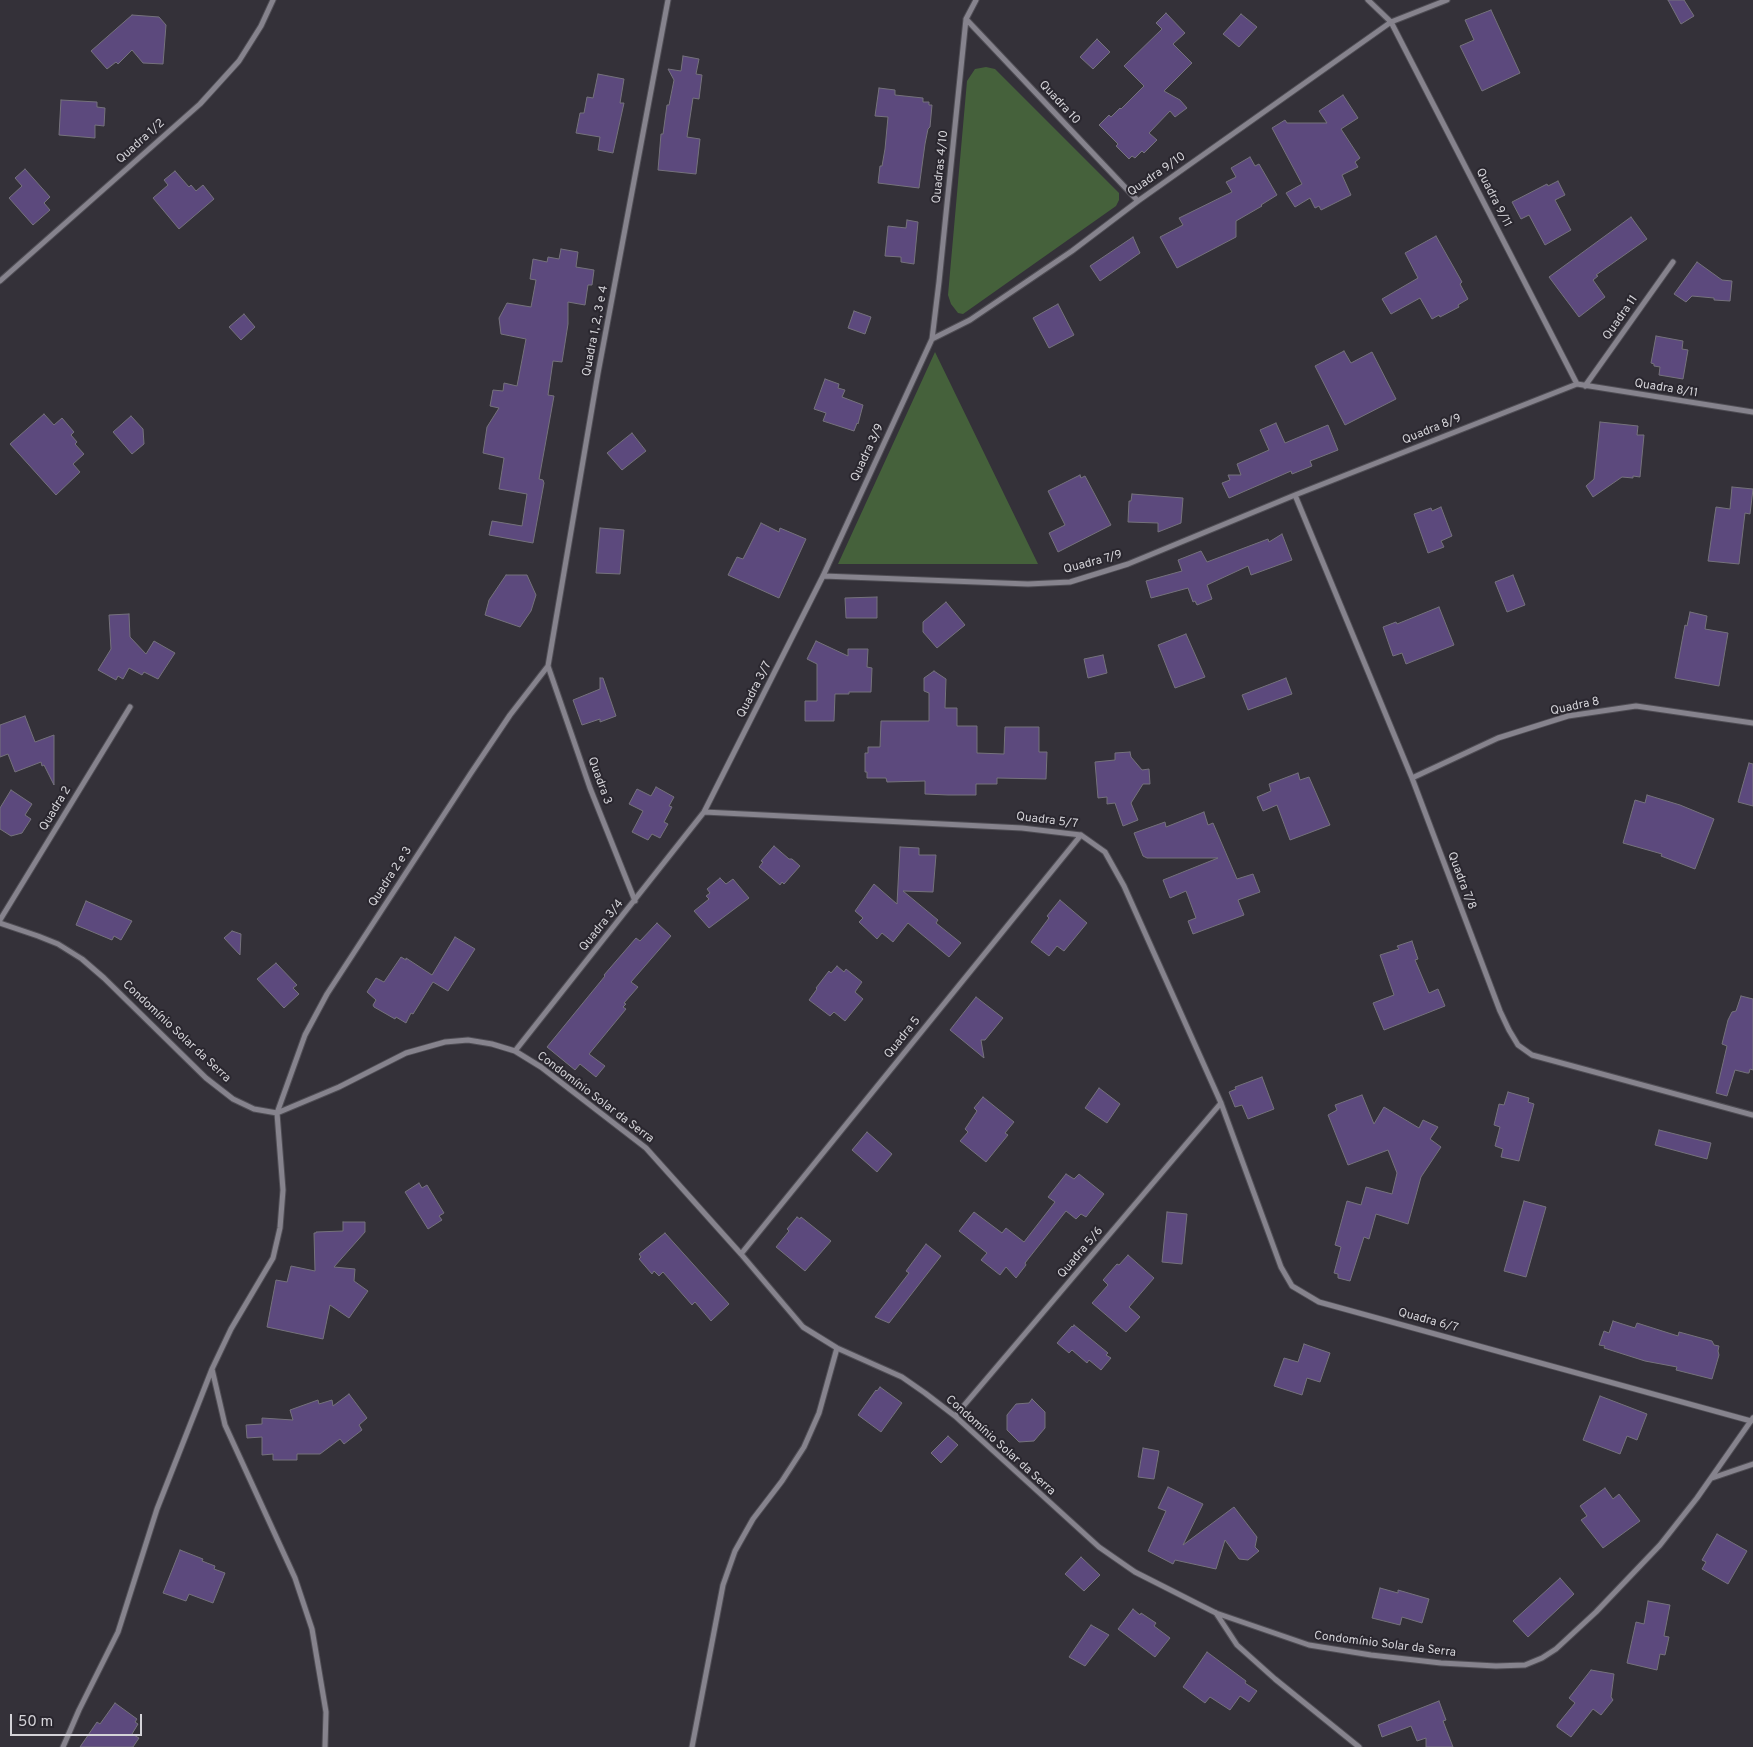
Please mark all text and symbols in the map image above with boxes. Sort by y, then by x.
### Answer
street label: Quadra 10 [1035,78,1083,128]
street label: Quadra 1/2 [114,117,168,167]
street label: Quadras 4/10 [930,130,952,204]
street label: Quadra 9/10 [1125,150,1189,200]
street label: Quadra 9/11 [1472,166,1514,230]
street label: Quadra 1, 2, 3 e 4 [580,284,612,378]
street label: Quadra 11 [1600,293,1642,343]
street label: Quadra 8/11 [1633,377,1699,401]
street label: Quadra 8/9 [1400,412,1464,448]
street label: Quadra 3/9 [848,422,888,484]
street label: Quadra 7/9 [1062,548,1124,578]
street label: Quadra 3/7 [735,659,775,721]
street label: Quadra 8 [1549,695,1601,719]
street label: Quadra 3 [584,755,614,807]
street label: Quadra 2 [37,784,75,834]
street label: Quadra 5/7 [1015,810,1079,832]
street label: Quadra 2 e 3 [366,844,416,910]
street label: Quadra 7/8 [1443,850,1479,912]
street label: Quadra 3/4 [577,897,627,955]
street label: Condomínio Solar da Serra [119,978,233,1086]
street label: Quadra 5 [882,1014,924,1062]
street label: Condomínio Solar da Serra [534,1049,656,1147]
street label: Quadra 5/6 [1055,1224,1107,1282]
street label: Quadra 6/7 [1396,1306,1460,1336]
street label: Condomínio Solar da Serra [942,1393,1058,1499]
street label: Condomínio Solar da Serra [1313,1629,1457,1661]
scale bar [12,1704,145,1736]
text: 50 m [18,1713,53,1732]

